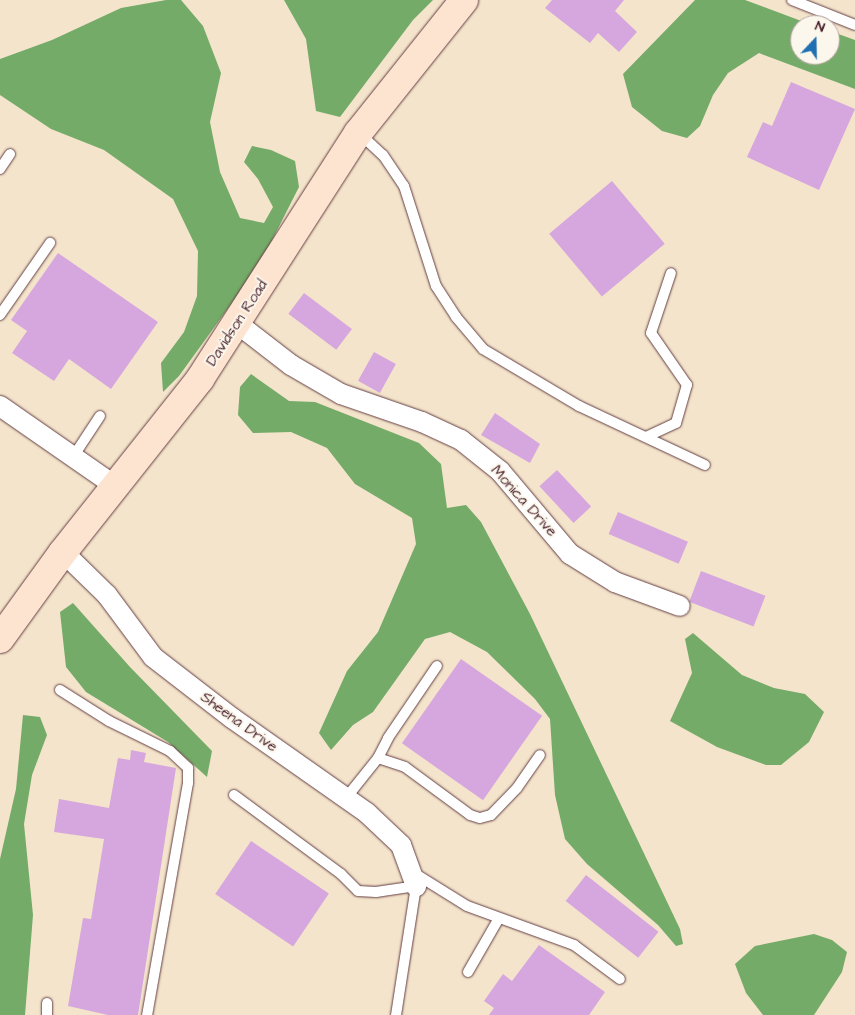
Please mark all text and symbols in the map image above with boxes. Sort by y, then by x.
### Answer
north arrow [790,15,840,65]
text: N [812,16,828,38]
street label: Davidson Road [202,277,272,369]
street label: Monica Drive [487,462,561,540]
street label: Sheena Drive [197,688,281,756]

